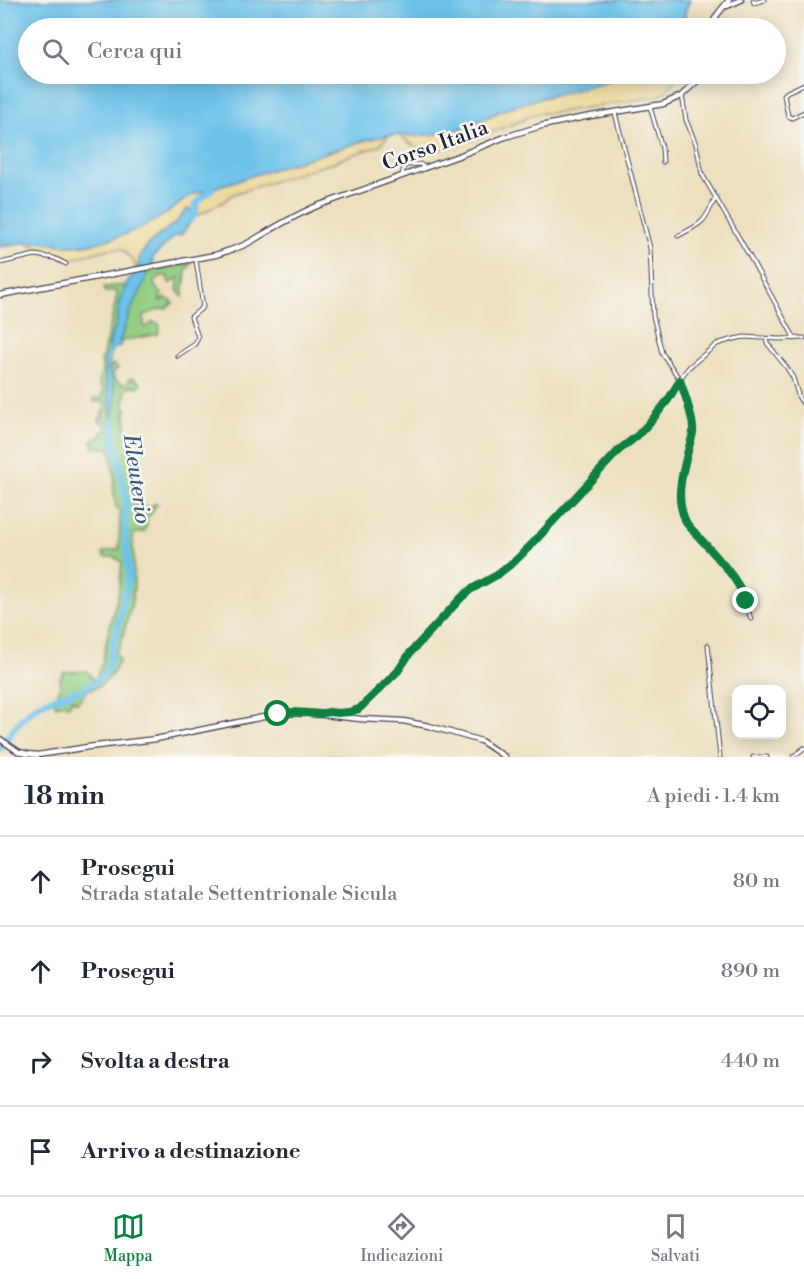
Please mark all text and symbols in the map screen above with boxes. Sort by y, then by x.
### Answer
search box [18,18,786,84]
icon: search [39,35,72,68]
text: Cerca qui [87,38,183,65]
street label: Corso Italia [379,115,492,177]
water label: Eleuterio [117,432,156,526]
route end [732,587,758,613]
map controls [732,685,786,739]
button: locate [732,685,786,739]
route start [264,700,290,726]
text: 18 min [24,780,105,812]
text: A piedi · 1.4 km [647,784,780,809]
text: Prosegui [81,855,175,882]
icon: ahead [24,865,57,898]
text: 80 m [733,869,780,894]
text: Strada statale Settentrionale Sicula [81,882,397,907]
icon: ahead [24,955,57,988]
text: Prosegui [81,958,175,985]
text: 890 m [721,959,780,984]
icon: right [24,1045,57,1078]
text: Svolta a destra [81,1048,230,1075]
text: 440 m [721,1049,780,1074]
icon: arrive [24,1135,57,1168]
text: Arrivo a destinazione [81,1138,301,1165]
tab: Mappa [104,1210,153,1266]
tab: Indicazioni [360,1210,443,1266]
tab: Salvati [651,1210,700,1266]

